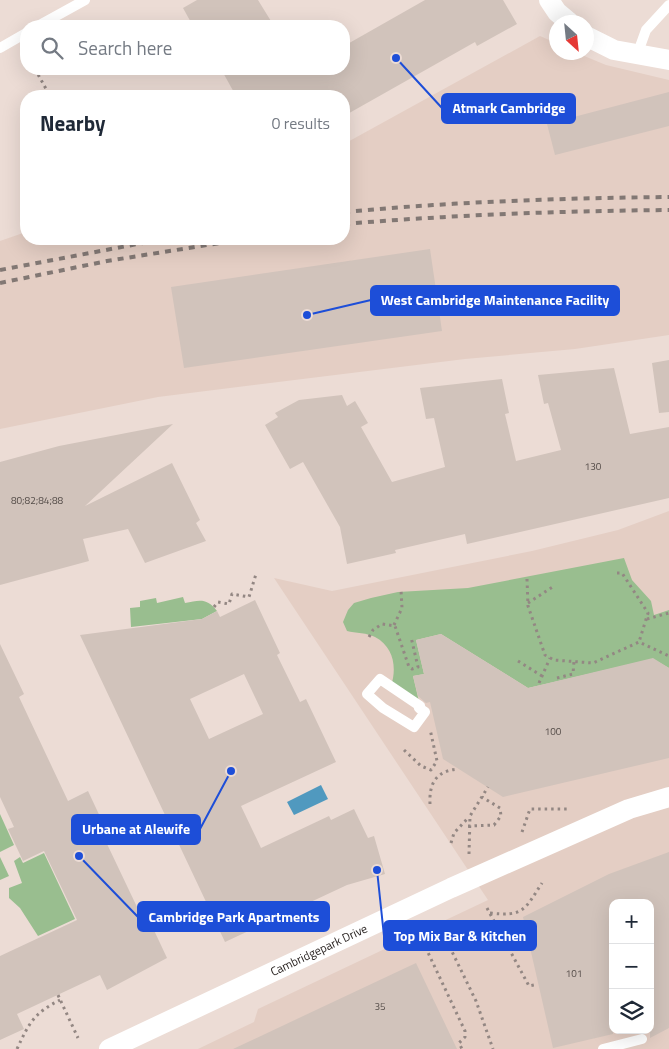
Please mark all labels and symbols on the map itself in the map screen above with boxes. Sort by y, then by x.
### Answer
north arrow [549,15,594,60]
callout: Atmark Cambridge [442,94,575,123]
text: Atmark Cambridge [452,97,566,118]
callout: West Cambridge Maintenance Facility [371,286,619,315]
text: West Cambridge Maintenance Facility [381,289,609,310]
house number: 130 [585,459,602,474]
house number: 80;82;84;88 [11,493,64,508]
house number: 100 [545,724,562,739]
callout: Urbane at Alewife [72,815,200,844]
text: Urbane at Alewife [82,818,190,839]
callout: Cambridge Park Apartments [138,902,329,931]
text: Cambridge Park Apartments [149,906,320,927]
street label: Cambridgepark Drive [267,919,370,981]
callout: Top Mix Bar & Kitchen [384,921,536,950]
text: Top Mix Bar & Kitchen [394,925,526,946]
house number: 101 [566,966,582,981]
house number: 35 [374,999,386,1014]

